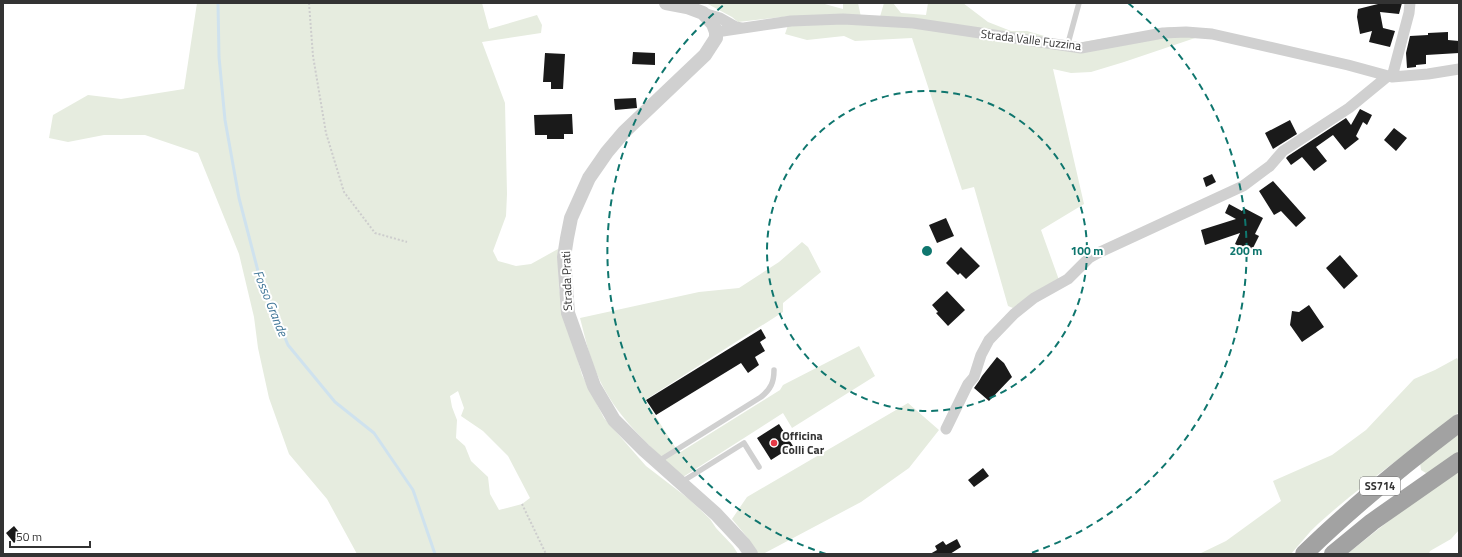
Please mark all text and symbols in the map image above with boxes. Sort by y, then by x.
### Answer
street label: Strada Valle Fuzzina [980,24,1082,55]
text: 100 m [1071,241,1103,260]
text: 200 m [1230,241,1262,260]
centre of rings [920,244,934,258]
street label: Strada Prati [556,251,577,311]
water label: Fosso Grande [249,267,294,340]
place label: Officina Colli Car [782,426,825,459]
marker: Officina Colli Car [769,438,779,448]
road number: SS714 [1360,477,1400,495]
scale bar [10,523,90,549]
text: 50 m [16,527,42,546]

